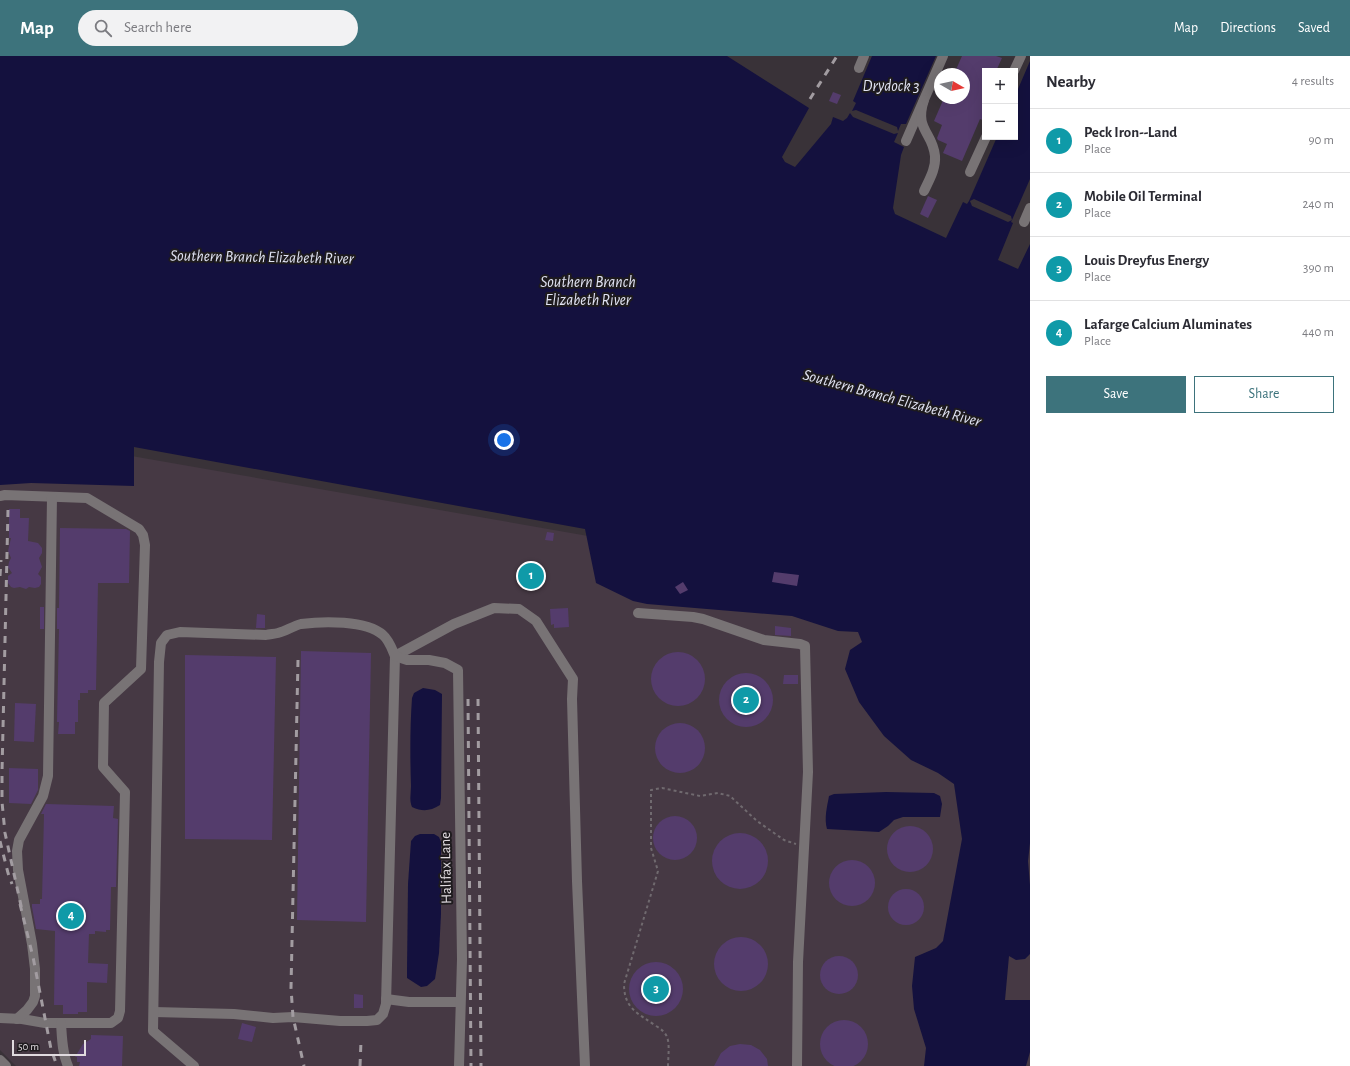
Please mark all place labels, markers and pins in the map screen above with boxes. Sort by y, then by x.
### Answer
pin: 1 [518,561,544,591]
pin: 2 [733,685,759,715]
pin: 4 [58,901,84,931]
pin: 3 [643,974,669,1004]

